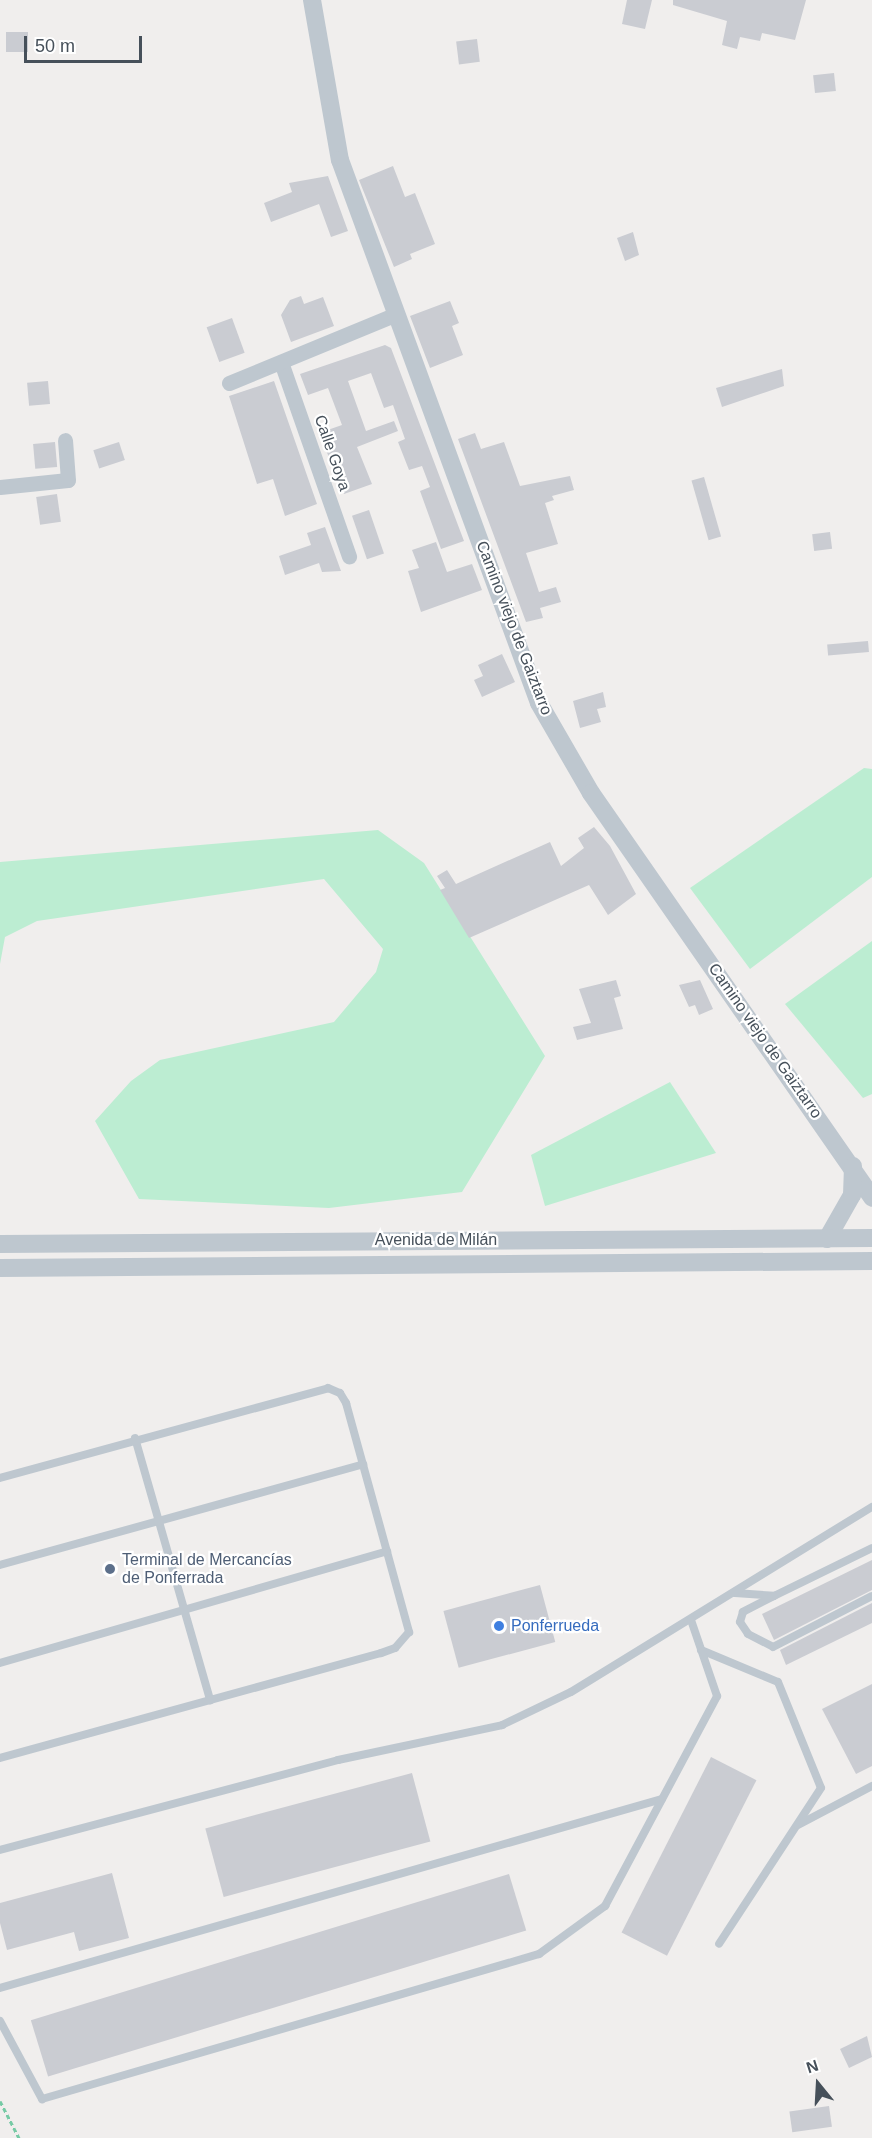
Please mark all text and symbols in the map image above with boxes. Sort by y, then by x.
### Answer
scale bar [27,24,146,62]
text: 50 m [35,36,75,56]
street label: Calle Goya [310,412,354,494]
street label: Camino viejo de Gaiztarro [472,538,556,718]
street label: Camino viejo de Gaiztarro [704,960,826,1122]
street label: Avenida de Milán [375,1230,497,1250]
place label: Terminal de Mercancías de Ponferrada [122,1550,292,1588]
marker: Terminal de Mercancías de Ponferrada [103,1562,117,1576]
place label: Ponferrueda [511,1616,599,1636]
marker: Ponferrueda [492,1619,506,1633]
north arrow [788,2054,848,2114]
text: N [804,2057,820,2076]

